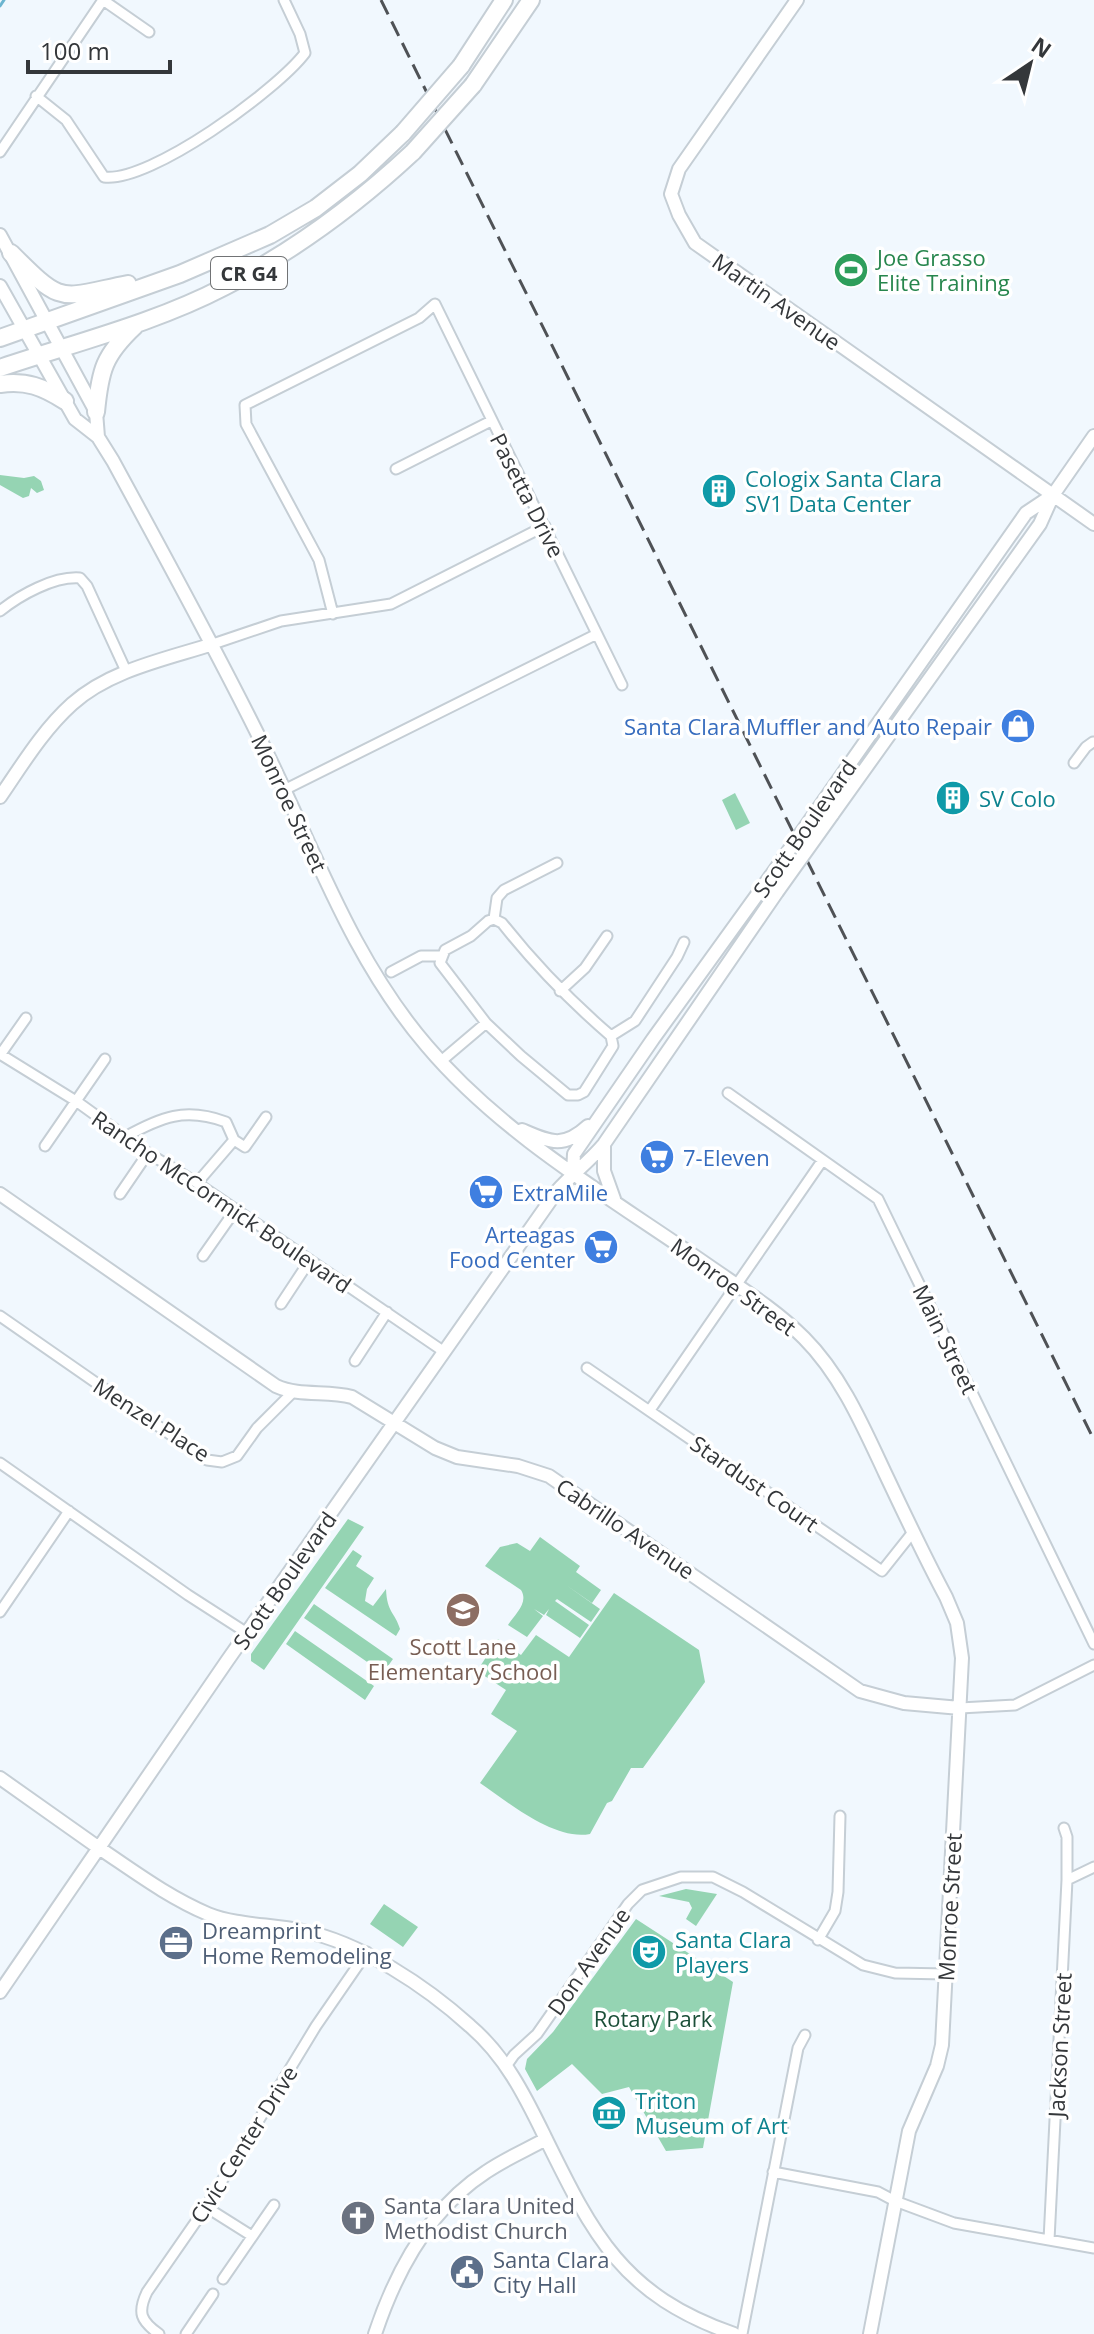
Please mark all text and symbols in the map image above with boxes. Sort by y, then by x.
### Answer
scale bar [28,24,170,74]
north arrow [990,24,1070,104]
text: N [1026,29,1058,64]
text: 100 m [40,34,110,67]
place label: Joe Grasso Elite Training [875,242,1010,297]
street label: Martin Avenue [707,246,847,356]
sports icon: Joe Grasso Elite Training [832,251,870,289]
road number: CR G4 [211,257,287,289]
street label: Pasetta Drive [484,428,572,562]
place label: Cologix Santa Clara SV1 Data Center [745,463,942,518]
building icon: Cologix Santa Clara SV1 Data Center [700,472,738,510]
shop icon: Santa Clara Muffler and Auto Repair [999,707,1037,745]
place label: Santa Clara Muffler and Auto Repair [624,711,992,741]
street label: Monroe Street [245,729,335,877]
street label: Scott Boulevard [745,753,863,903]
building icon: SV Colo [934,779,972,817]
place label: SV Colo [979,783,1056,813]
street label: Rancho McCormick Boulevard [86,1103,358,1299]
supermarket icon: 7-Eleven [638,1138,676,1176]
place label: 7-Eleven [683,1142,770,1172]
supermarket icon: ExtraMile [467,1173,505,1211]
place label: ExtraMile [512,1177,608,1207]
place label: Arteagas Food Center [449,1219,575,1274]
supermarket icon: Arteagas Food Center [582,1228,620,1266]
street label: Monroe Street [665,1230,803,1342]
street label: Main Street [907,1279,985,1399]
street label: Menzel Place [88,1370,216,1468]
street label: Stardust Court [685,1428,825,1538]
street label: Cabrillo Avenue [551,1471,701,1585]
street label: Scott Boulevard [225,1505,343,1655]
school or university icon: Scott Lane Elementary School [444,1591,482,1629]
place label: Scott Lane Elementary School [368,1631,558,1686]
street label: Monroe Street [930,1832,968,1982]
street label: Don Avenue [540,1901,636,2021]
place label: Dreamprint Home Remodeling [202,1915,392,1970]
office icon: Dreamprint Home Remodeling [157,1924,195,1962]
place label: Santa Clara Players [675,1924,791,1979]
theatre icon: Santa Clara Players [630,1933,668,1971]
street label: Jackson Street [1040,1972,1078,2120]
park label: Rotary Park [594,2003,713,2033]
street label: Civic Center Drive [182,2059,304,2229]
place label: Triton Museum of Art [635,2085,788,2140]
museum icon: Triton Museum of Art [590,2094,628,2132]
place label: Santa Clara United Methodist Church [384,2190,575,2245]
church icon: Santa Clara United Methodist Church [339,2199,377,2237]
place label: Santa Clara City Hall [493,2244,609,2299]
public building icon: Santa Clara City Hall [448,2253,486,2291]

